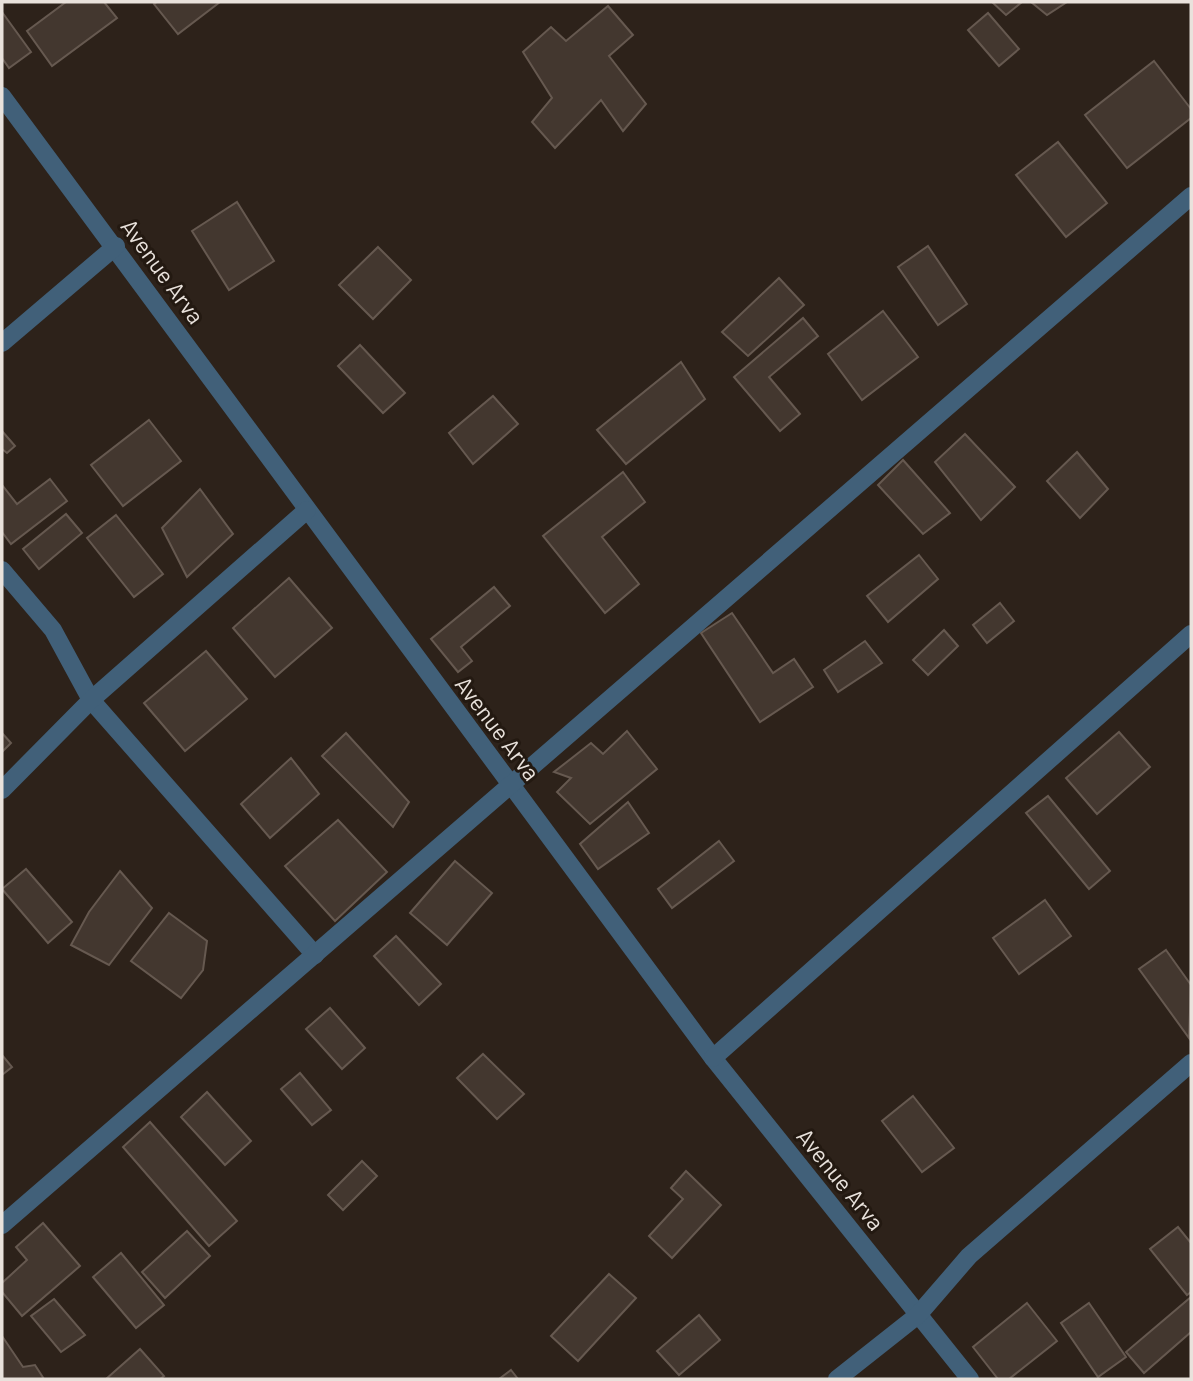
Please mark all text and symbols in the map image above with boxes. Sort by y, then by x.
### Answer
street label: Avenue Arva [115,213,211,329]
street label: Avenue Arva [450,670,546,786]
street label: Avenue Arva [791,1122,891,1236]

